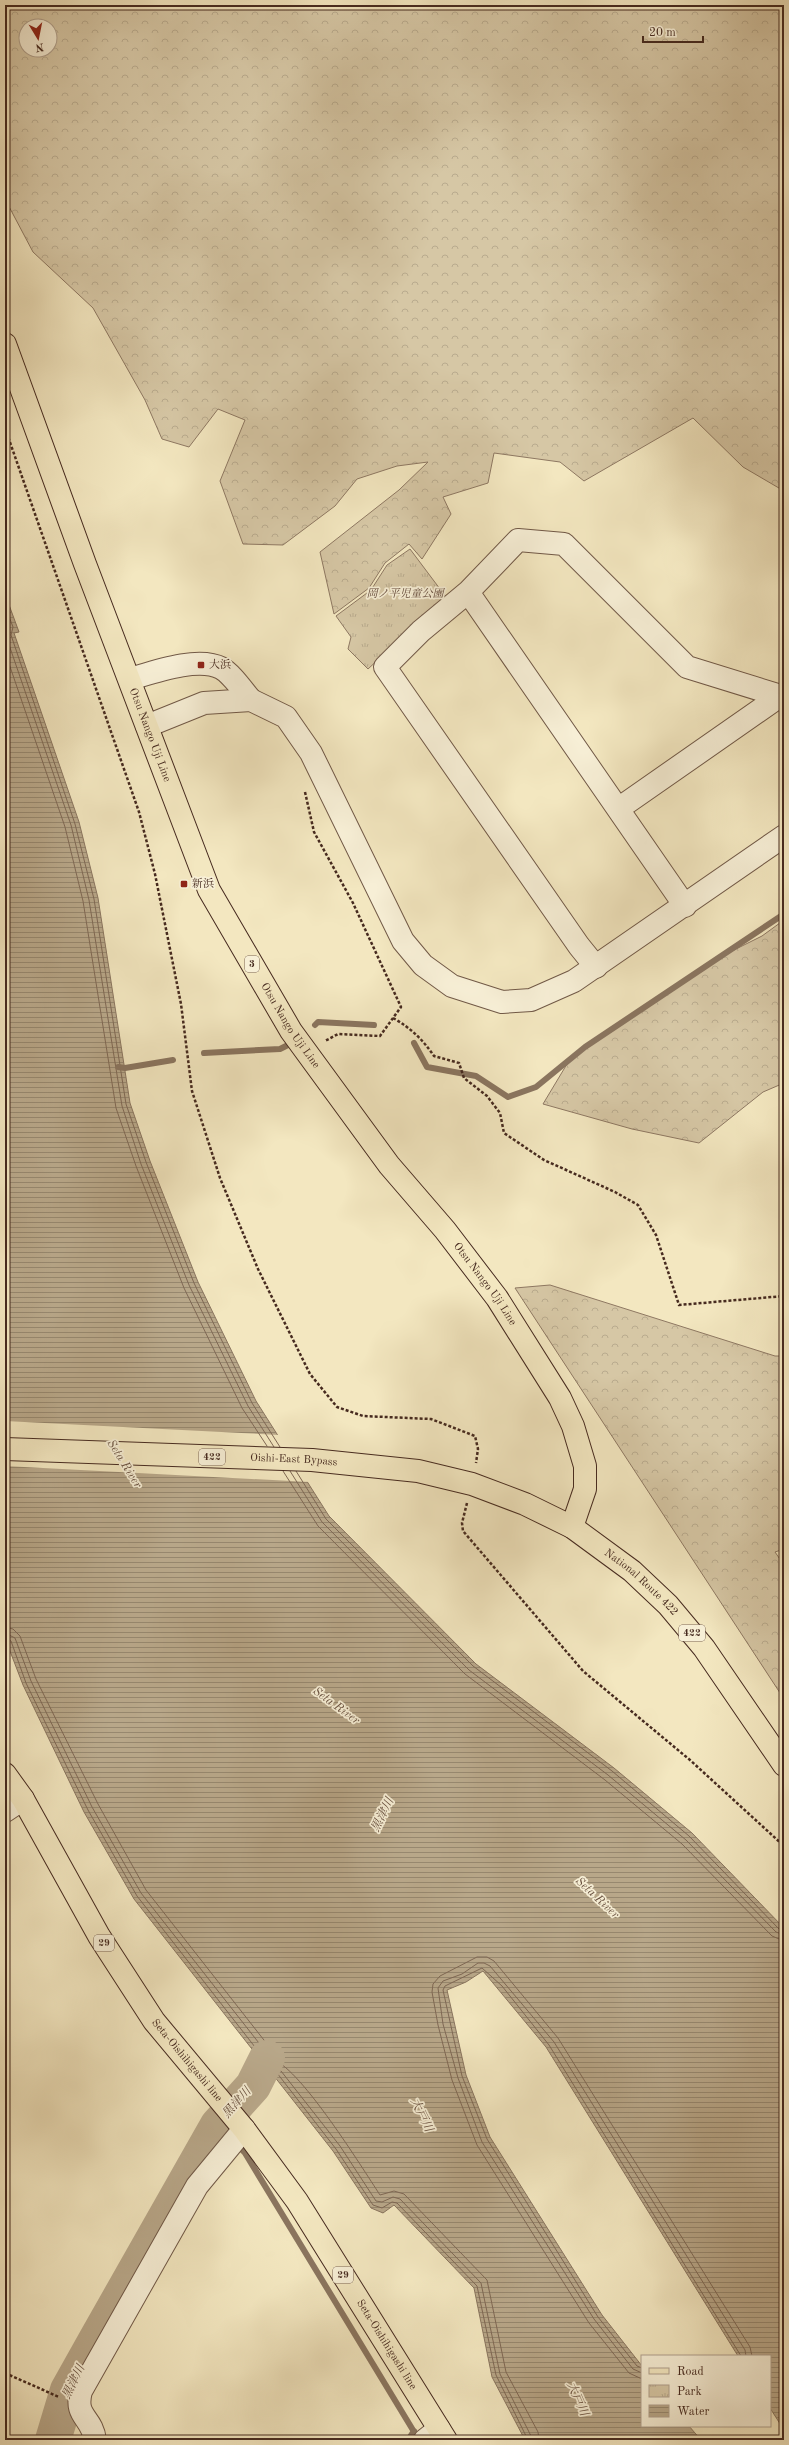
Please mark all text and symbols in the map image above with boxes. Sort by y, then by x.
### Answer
north arrow [18,18,58,58]
scale bar [643,18,703,44]
text: 20 m [649,27,676,39]
text: N [34,40,45,53]
park label: 岡ノ平児童公園 [367,587,445,600]
place label: 大浜 [209,658,231,671]
marker: 大浜 [196,660,206,670]
street label: Otsu Nango Uji Line [127,687,173,783]
place label: 新浜 [192,877,214,890]
marker: 新浜 [179,879,189,889]
road number: 3 [245,956,259,972]
street label: Otsu Nango Uji Line [259,981,322,1070]
street label: Otsu Nango Uji Line [451,1241,518,1327]
water label: Seta River [105,1438,144,1491]
road number: 422 [199,1449,225,1465]
street label: Oishi-East Bypass [250,1452,338,1468]
street label: National Route 422 [602,1547,680,1618]
road number: 422 [679,1625,705,1641]
water label: Seta River [310,1685,362,1727]
water label: 黒津川 [369,1794,397,1834]
water label: Seta River [573,1875,622,1922]
road number: 29 [94,1935,114,1951]
street label: Seta-Oishihigashi line [149,2017,224,2104]
water label: 黒津川 [220,2083,255,2120]
water label: 大戸川 [408,2095,437,2136]
road number: 29 [333,2267,353,2283]
street label: Seta-Oishihigashi line [354,2298,419,2392]
legend [641,2355,771,2427]
water label: 黒津川 [60,2361,88,2401]
text: Road [677,2366,704,2378]
water label: 大戸川 [564,2379,592,2420]
text: Park [677,2386,702,2398]
text: Water [677,2406,710,2418]

